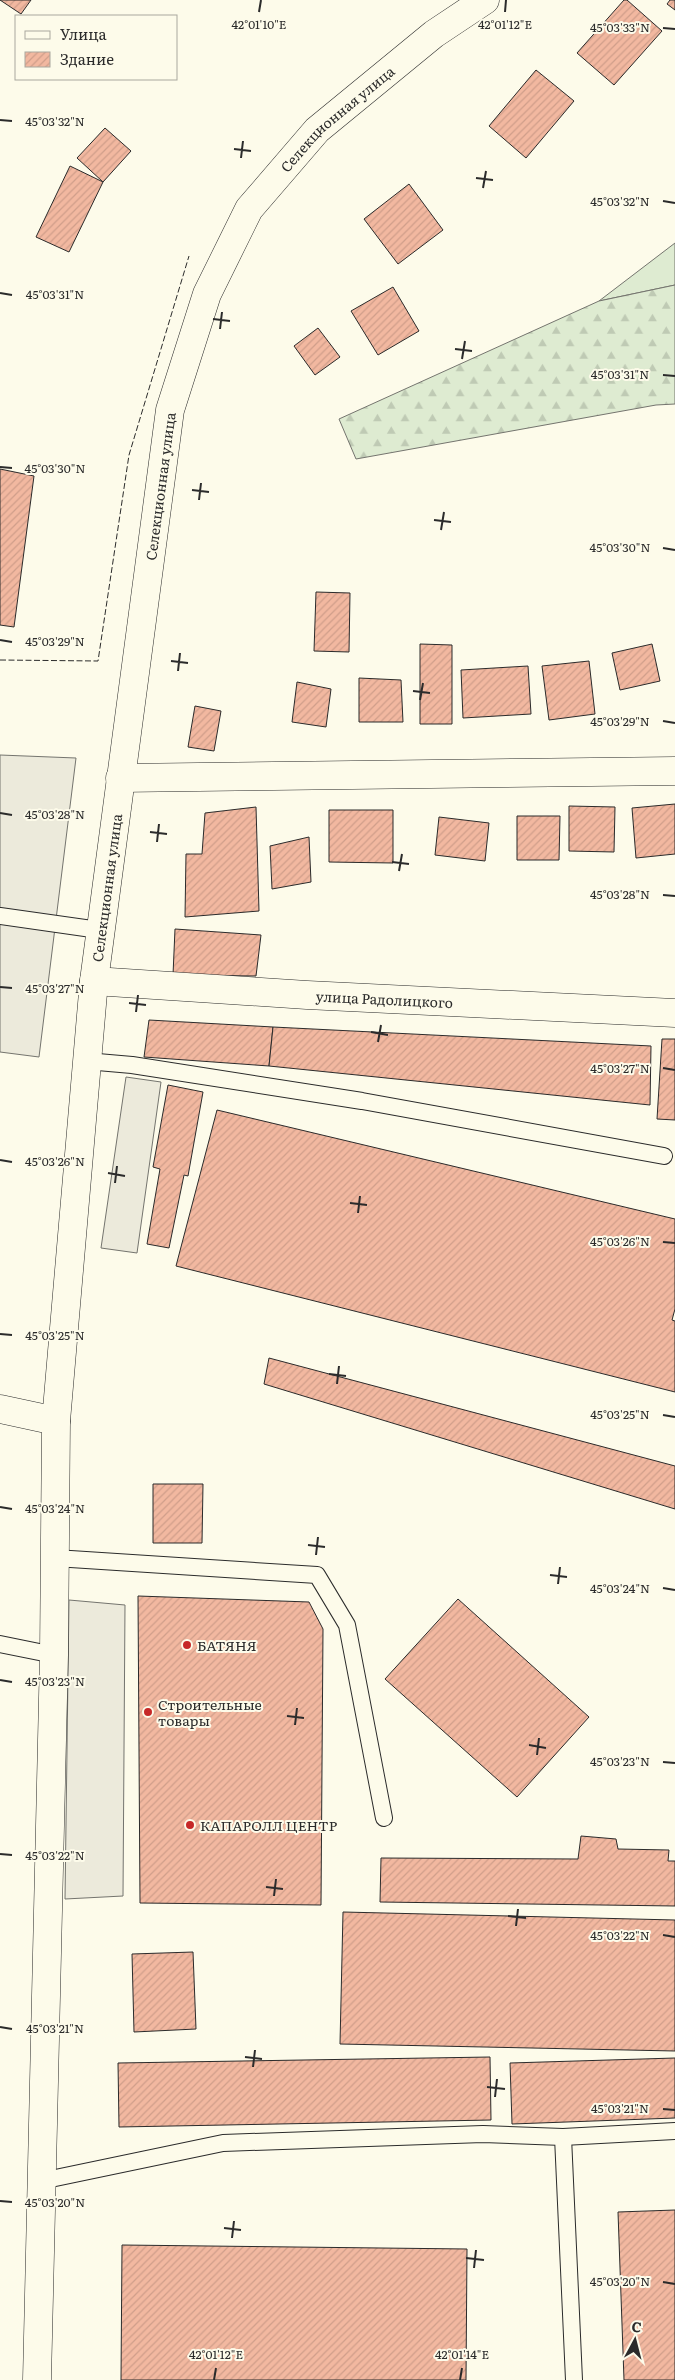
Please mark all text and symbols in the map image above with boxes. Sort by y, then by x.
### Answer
legend [15,15,178,80]
text: 42°01'10"E [231,15,287,33]
text: 42°01'12"E [478,15,532,33]
text: 45°03'33"N [590,18,650,36]
text: Улица [60,22,108,45]
text: Здание [60,47,114,70]
street label: Селекционная улица [275,60,399,176]
text: 45°03'32"N [25,112,85,130]
text: 45°03'32"N [590,192,650,210]
text: 45°03'31"N [26,285,84,303]
text: 45°03'31"N [591,365,649,383]
street label: Селекционная улица [140,410,180,562]
text: 45°03'30"N [25,459,85,477]
text: 45°03'30"N [590,538,650,556]
text: 45°03'29"N [25,632,85,650]
text: 45°03'29"N [590,712,650,730]
text: 45°03'28"N [25,805,85,823]
street label: Селекционная улица [87,812,126,963]
text: 45°03'28"N [590,885,650,903]
text: 45°03'27"N [25,979,85,997]
street label: улица Радолицкого [315,985,454,1012]
text: 45°03'27"N [590,1059,650,1077]
text: 45°03'26"N [25,1152,85,1170]
text: 45°03'26"N [590,1232,650,1250]
text: 45°03'25"N [25,1326,85,1344]
text: 45°03'25"N [590,1405,650,1423]
text: 45°03'24"N [25,1499,85,1517]
text: 45°03'24"N [590,1579,650,1597]
place label: БАТЯНЯ [197,1635,257,1655]
marker: БАТЯНЯ [181,1639,193,1651]
text: 45°03'23"N [25,1672,85,1690]
place label: Строительные товары [158,1694,262,1730]
marker: Строительные товары [142,1706,154,1718]
text: 45°03'23"N [590,1752,650,1770]
place label: КАПАРОЛЛ ЦЕНТР [200,1815,338,1835]
marker: КАПАРОЛЛ ЦЕНТР [184,1819,196,1831]
text: 45°03'22"N [25,1846,85,1864]
text: 45°03'22"N [590,1926,650,1944]
text: 45°03'21"N [26,2019,84,2037]
text: 45°03'21"N [591,2099,649,2117]
text: 45°03'20"N [25,2193,85,2211]
text: 45°03'20"N [590,2272,650,2290]
north arrow [610,2315,660,2365]
text: С [631,2316,643,2337]
text: 42°01'12"E [189,2345,243,2363]
text: 42°01'14"E [435,2345,489,2363]

